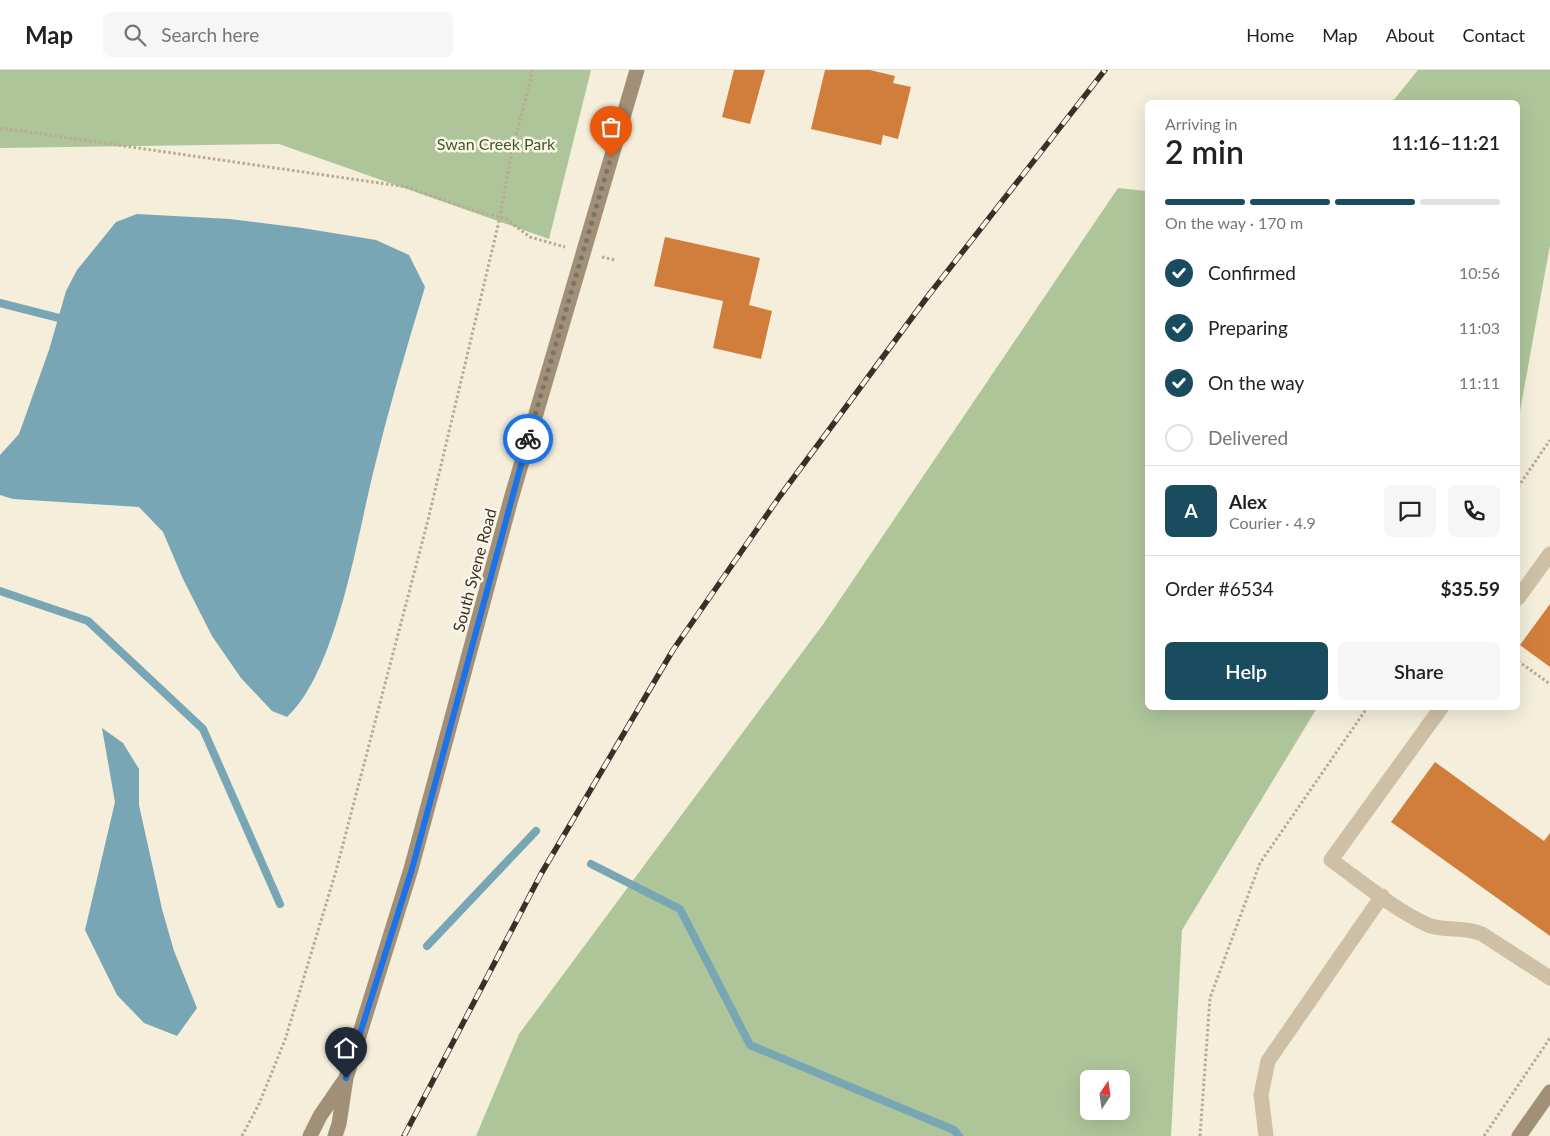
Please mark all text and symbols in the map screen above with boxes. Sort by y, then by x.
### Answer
search box [103,12,453,57]
text: Map [25,20,73,49]
icon: search [121,21,149,49]
text: Search here [161,23,259,46]
text: Home [1246,24,1294,46]
text: Map [1322,24,1358,46]
text: About [1386,24,1435,46]
text: Contact [1463,24,1525,46]
pin [590,106,632,157]
icon: bag [597,113,625,141]
text: Arriving in [1165,114,1238,133]
text: 11:16–11:21 [1391,131,1500,154]
text: 2 min [1165,132,1244,171]
park label: Swan Creek Park [437,134,556,153]
text: On the way · 170 m [1165,213,1303,232]
icon: check [1165,259,1193,287]
text: Confirmed [1208,261,1296,284]
text: 10:56 [1459,263,1500,282]
icon: check [1165,314,1193,342]
text: Preparing [1208,316,1288,339]
text: 11:03 [1459,318,1500,337]
icon: check [1165,369,1193,397]
text: On the way [1208,371,1304,394]
text: 11:11 [1459,373,1500,392]
courier [503,414,553,464]
icon: bike [514,425,542,453]
text: Delivered [1208,426,1288,449]
button: chat [1384,485,1436,537]
button: phone [1448,485,1500,537]
text: Alex [1229,490,1267,513]
text: A [1184,499,1198,522]
street label: South Syene Road [448,506,500,634]
text: Courier · 4.9 [1229,513,1316,532]
text: Order #6534 [1165,577,1274,600]
text: $35.59 [1440,577,1500,600]
button: Help [1165,642,1328,700]
button: Share [1338,642,1500,700]
pin [325,1027,367,1078]
icon: home [332,1034,360,1062]
north arrow [1080,1070,1130,1120]
map controls [1080,1070,1130,1120]

